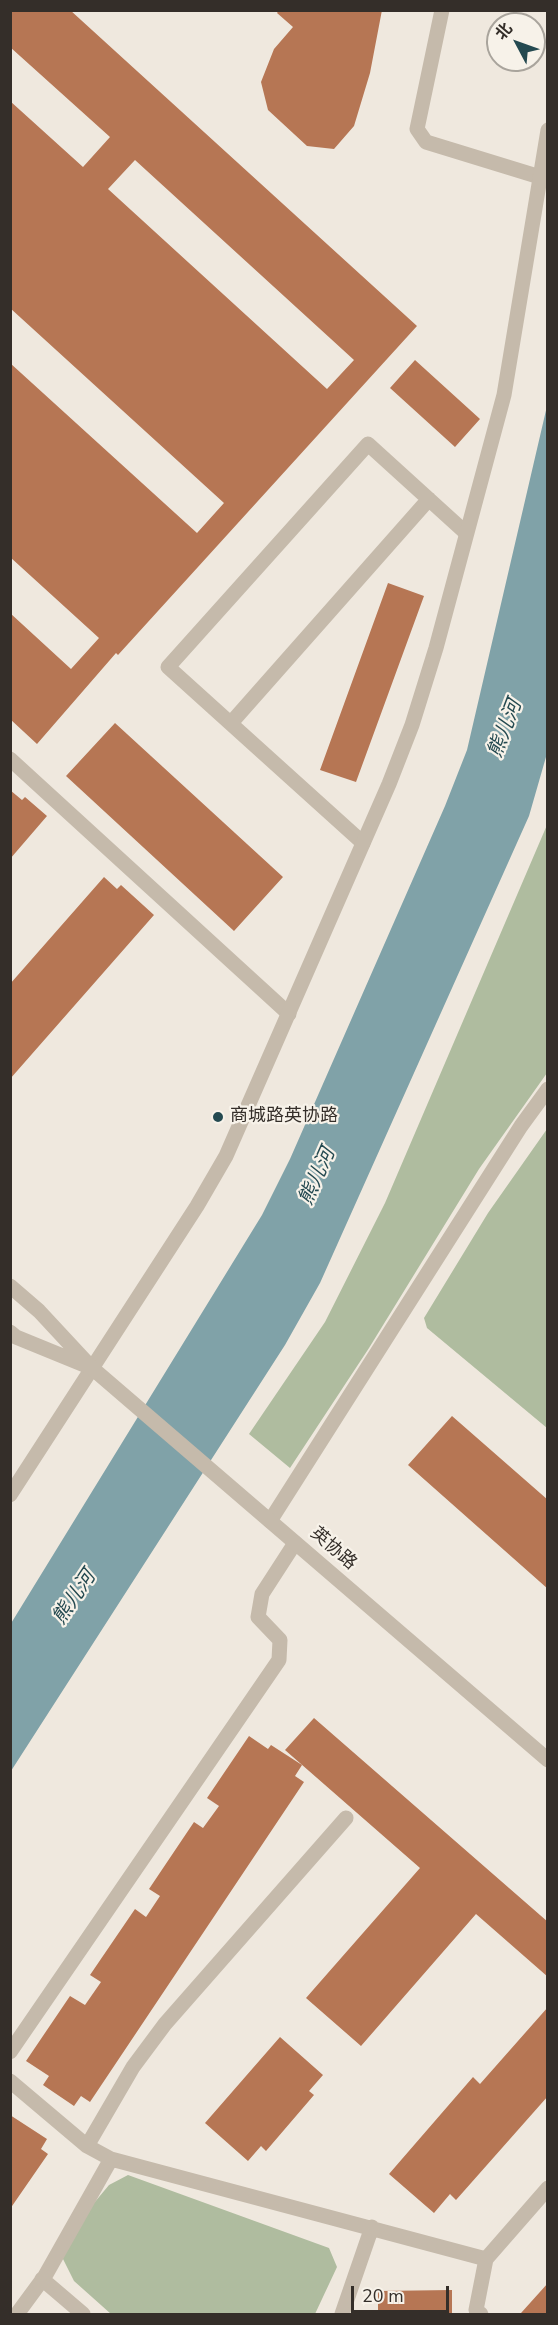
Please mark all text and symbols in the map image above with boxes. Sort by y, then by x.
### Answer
north arrow [486,12,546,72]
text: 北 [490,18,517,45]
water label: 熊儿河 [484,697,528,761]
place label: 商城路英协路 [230,1106,338,1128]
marker: 商城路英协路 [211,1110,225,1124]
water label: 熊儿河 [295,1145,341,1209]
street label: 英协路 [306,1523,360,1575]
water label: 熊儿河 [48,1566,102,1630]
scale bar [354,2274,452,2312]
text: 20 m [362,2284,404,2308]

